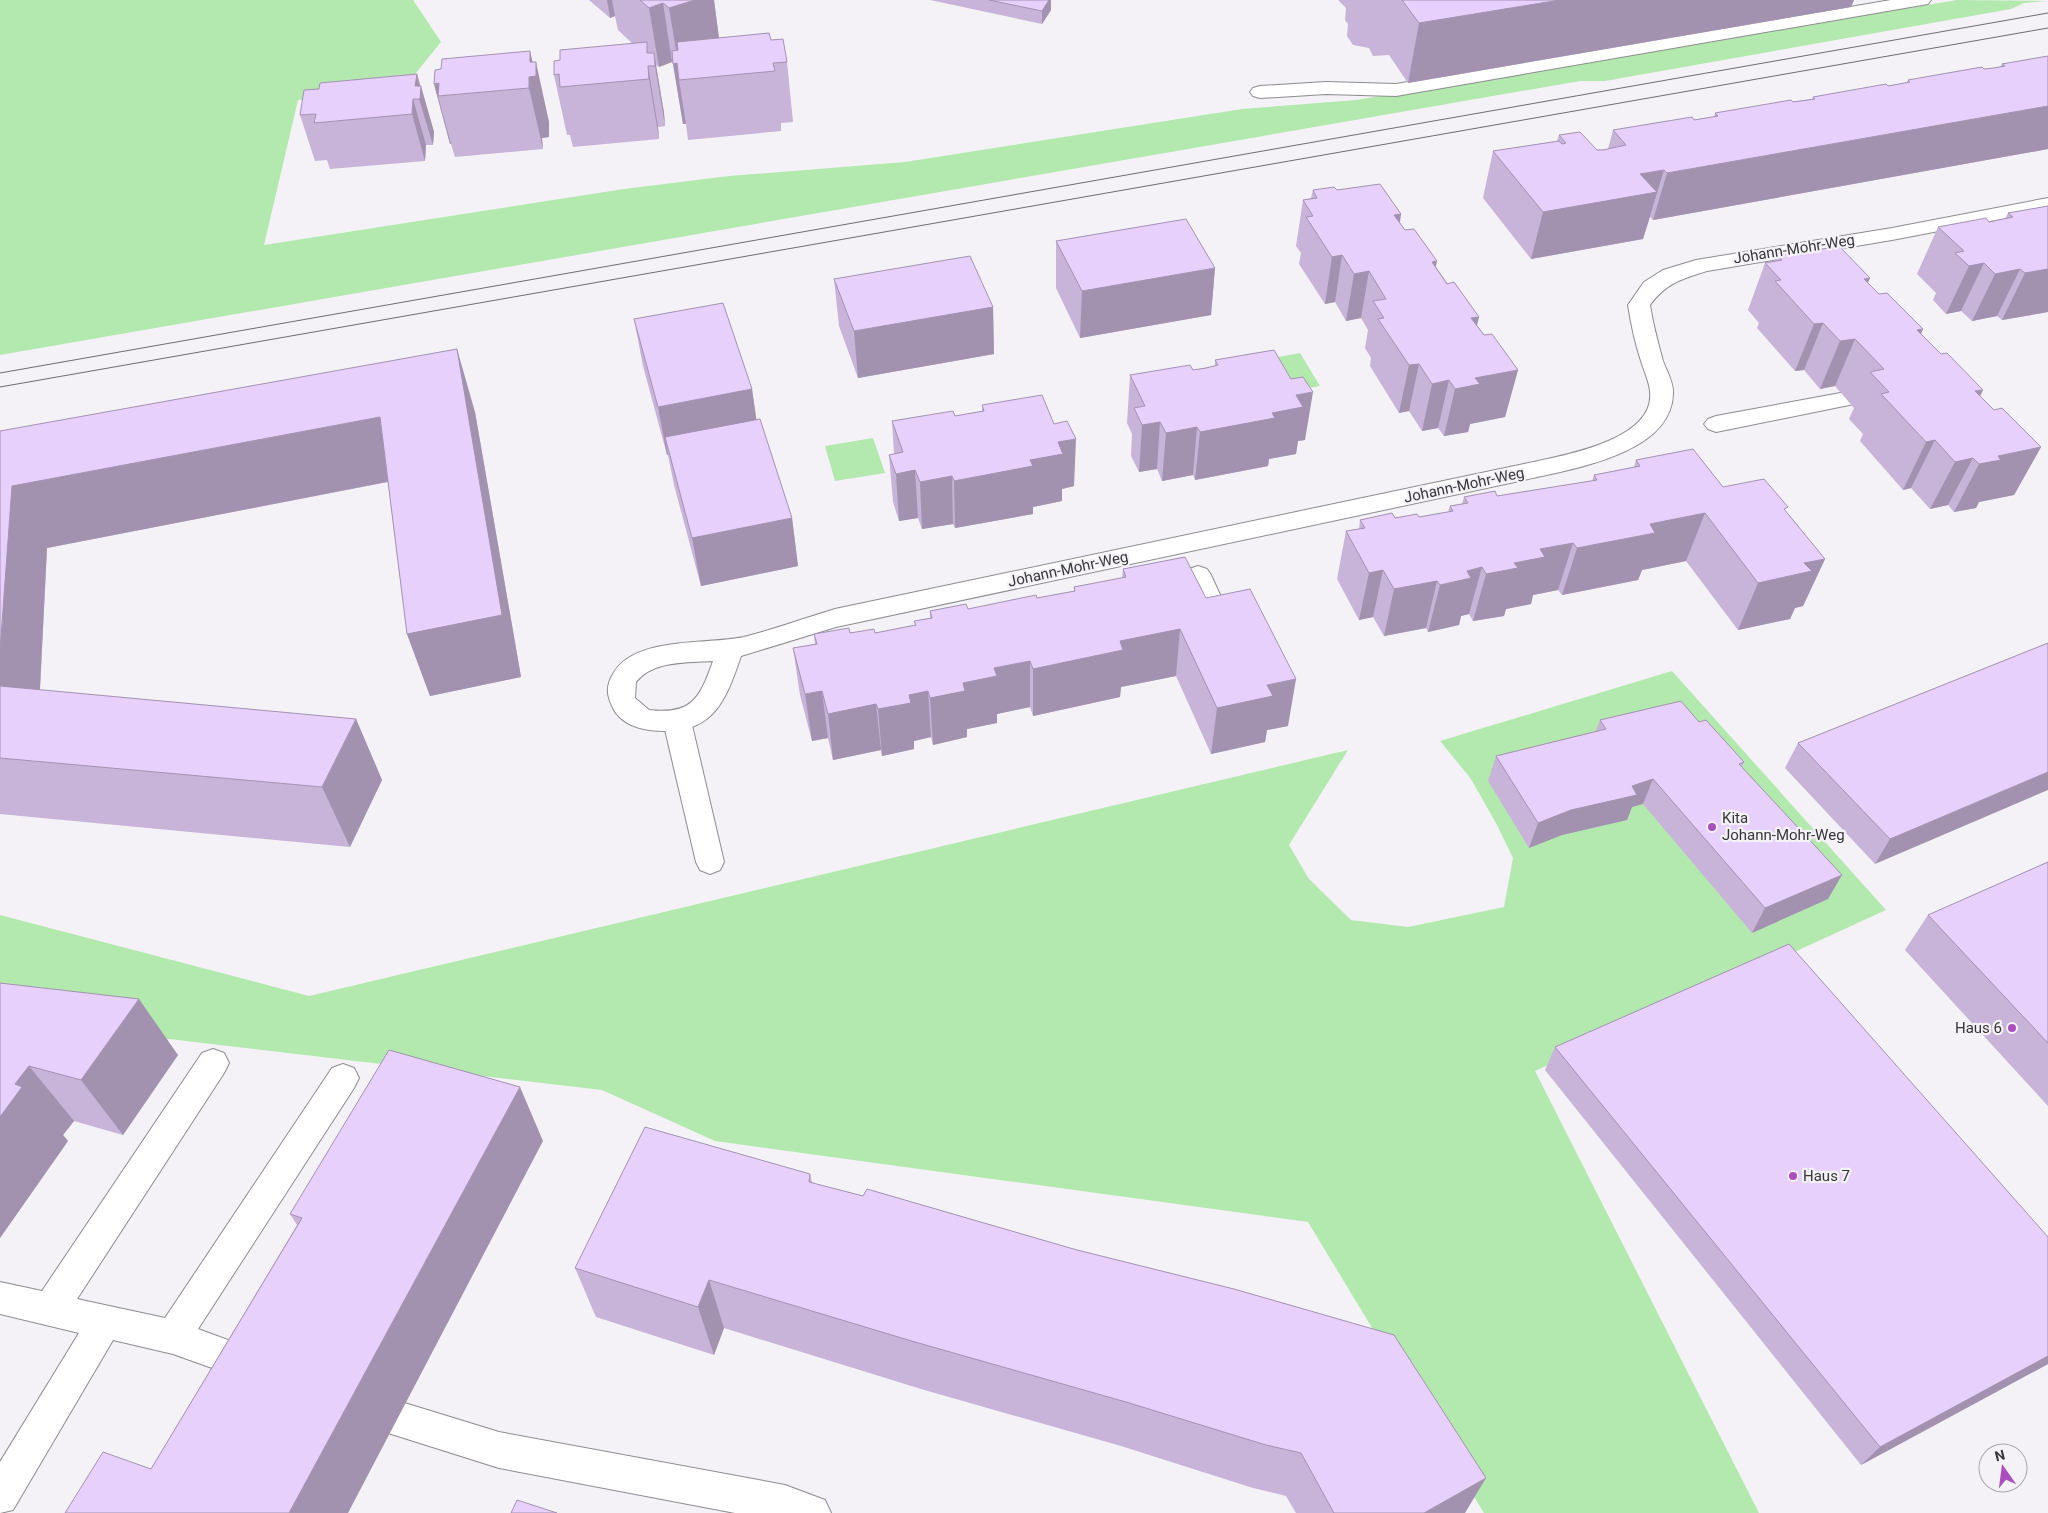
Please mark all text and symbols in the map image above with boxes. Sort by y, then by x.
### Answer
street label: Johann-Mohr-Weg [1732,231,1856,267]
street label: Johann-Mohr-Weg [1402,463,1526,507]
street label: Johann-Mohr-Weg [1006,547,1130,591]
place label: Kita Johann-Mohr-Weg [1722,809,1845,844]
marker: Kita Johann-Mohr-Weg [1706,821,1718,833]
place label: Haus 6 [1955,1019,2002,1037]
marker: Haus 6 [2006,1022,2018,1034]
place label: Haus 7 [1803,1167,1850,1185]
marker: Haus 7 [1787,1170,1799,1182]
north arrow [1978,1443,2028,1493]
text: N [1993,1446,2007,1464]

